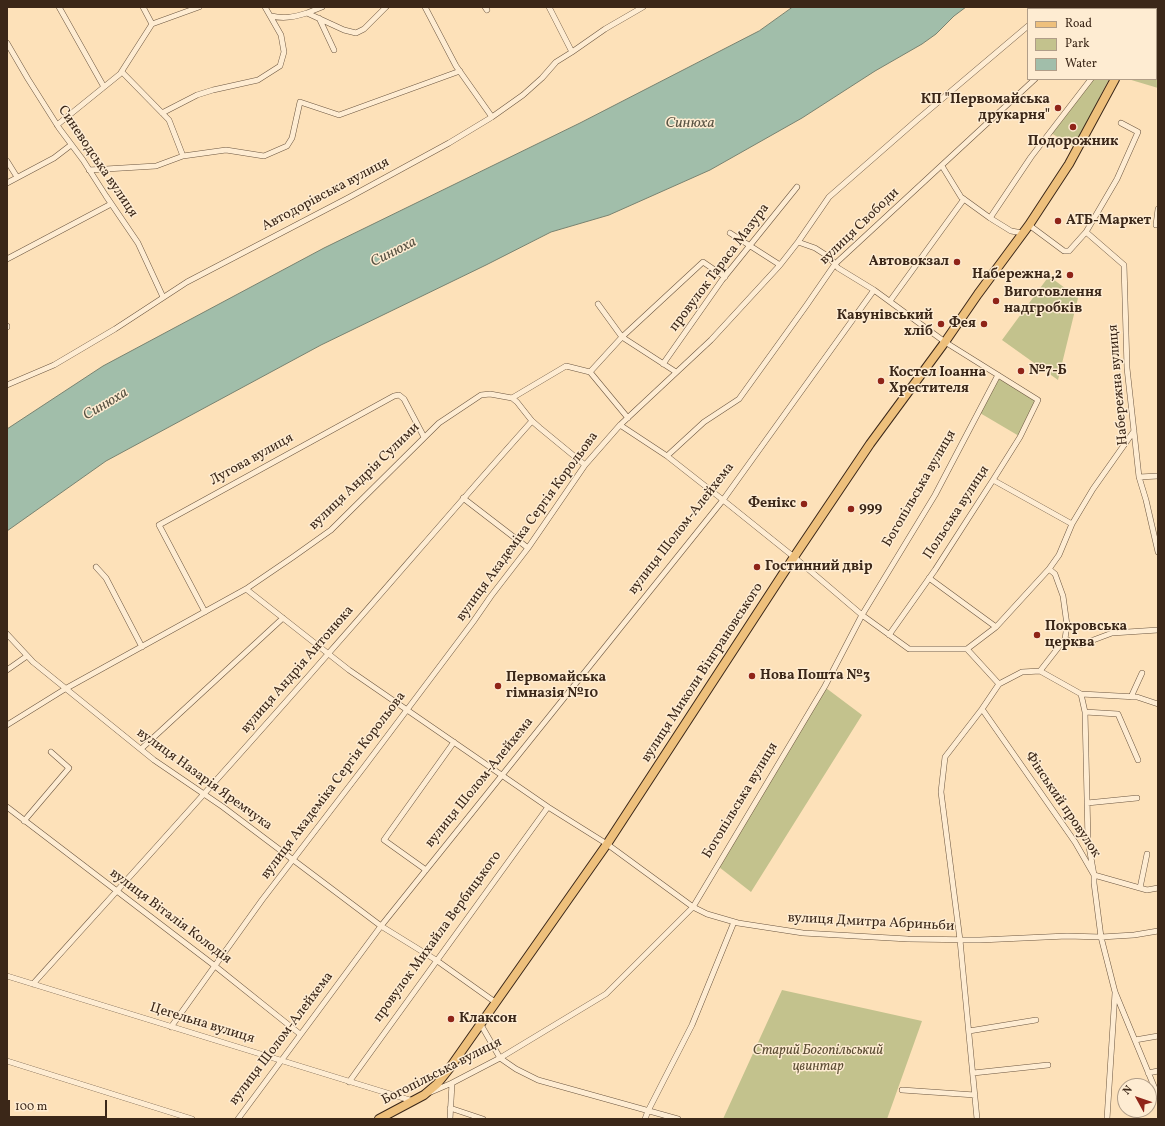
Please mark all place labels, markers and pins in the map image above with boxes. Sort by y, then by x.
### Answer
place label: КП "Первомайська друкарня" [921,92,1050,124]
marker: КП "Первомайська друкарня" [1053,103,1063,113]
marker: Подорожник [1068,122,1078,132]
place label: Подорожник [1028,134,1118,150]
place label: АТБ-Маркет [1066,213,1151,229]
marker: АТБ-Маркет [1053,216,1063,226]
place label: Автовокзал [869,254,949,270]
marker: Автовокзал [952,257,962,267]
place label: Набережна,2 [972,267,1062,283]
marker: Набережна,2 [1065,270,1075,280]
place label: Виготовлення надгробків [1004,285,1102,318]
marker: Виготовлення надгробків [991,296,1001,306]
place label: Кавунівський хліб [837,308,933,340]
place label: Фея [949,316,976,332]
marker: Кавунівський хліб [936,319,946,329]
marker: Фея [979,319,989,329]
place label: №7-Б [1029,363,1067,379]
place label: Костел Іоанна Хрестителя [889,365,986,398]
marker: №7-Б [1016,366,1026,376]
marker: Костел Іоанна Хрестителя [876,376,886,386]
place label: Фенікс [748,496,796,512]
marker: Фенікс [799,499,809,509]
place label: 999 [859,501,882,517]
marker: 999 [846,504,856,514]
place label: Гостинний двір [765,559,873,575]
marker: Гостинний двір [752,562,762,572]
place label: Покровська церква [1045,619,1127,652]
marker: Покровська церква [1032,630,1042,640]
place label: Нова Пошта №3 [760,668,870,684]
place label: Первомайська гімназія №10 [506,670,606,702]
marker: Нова Пошта №3 [747,671,757,681]
marker: Первомайська гімназія №10 [493,681,503,691]
place label: Клаксон [459,1011,517,1027]
marker: Клаксон [446,1014,456,1024]

